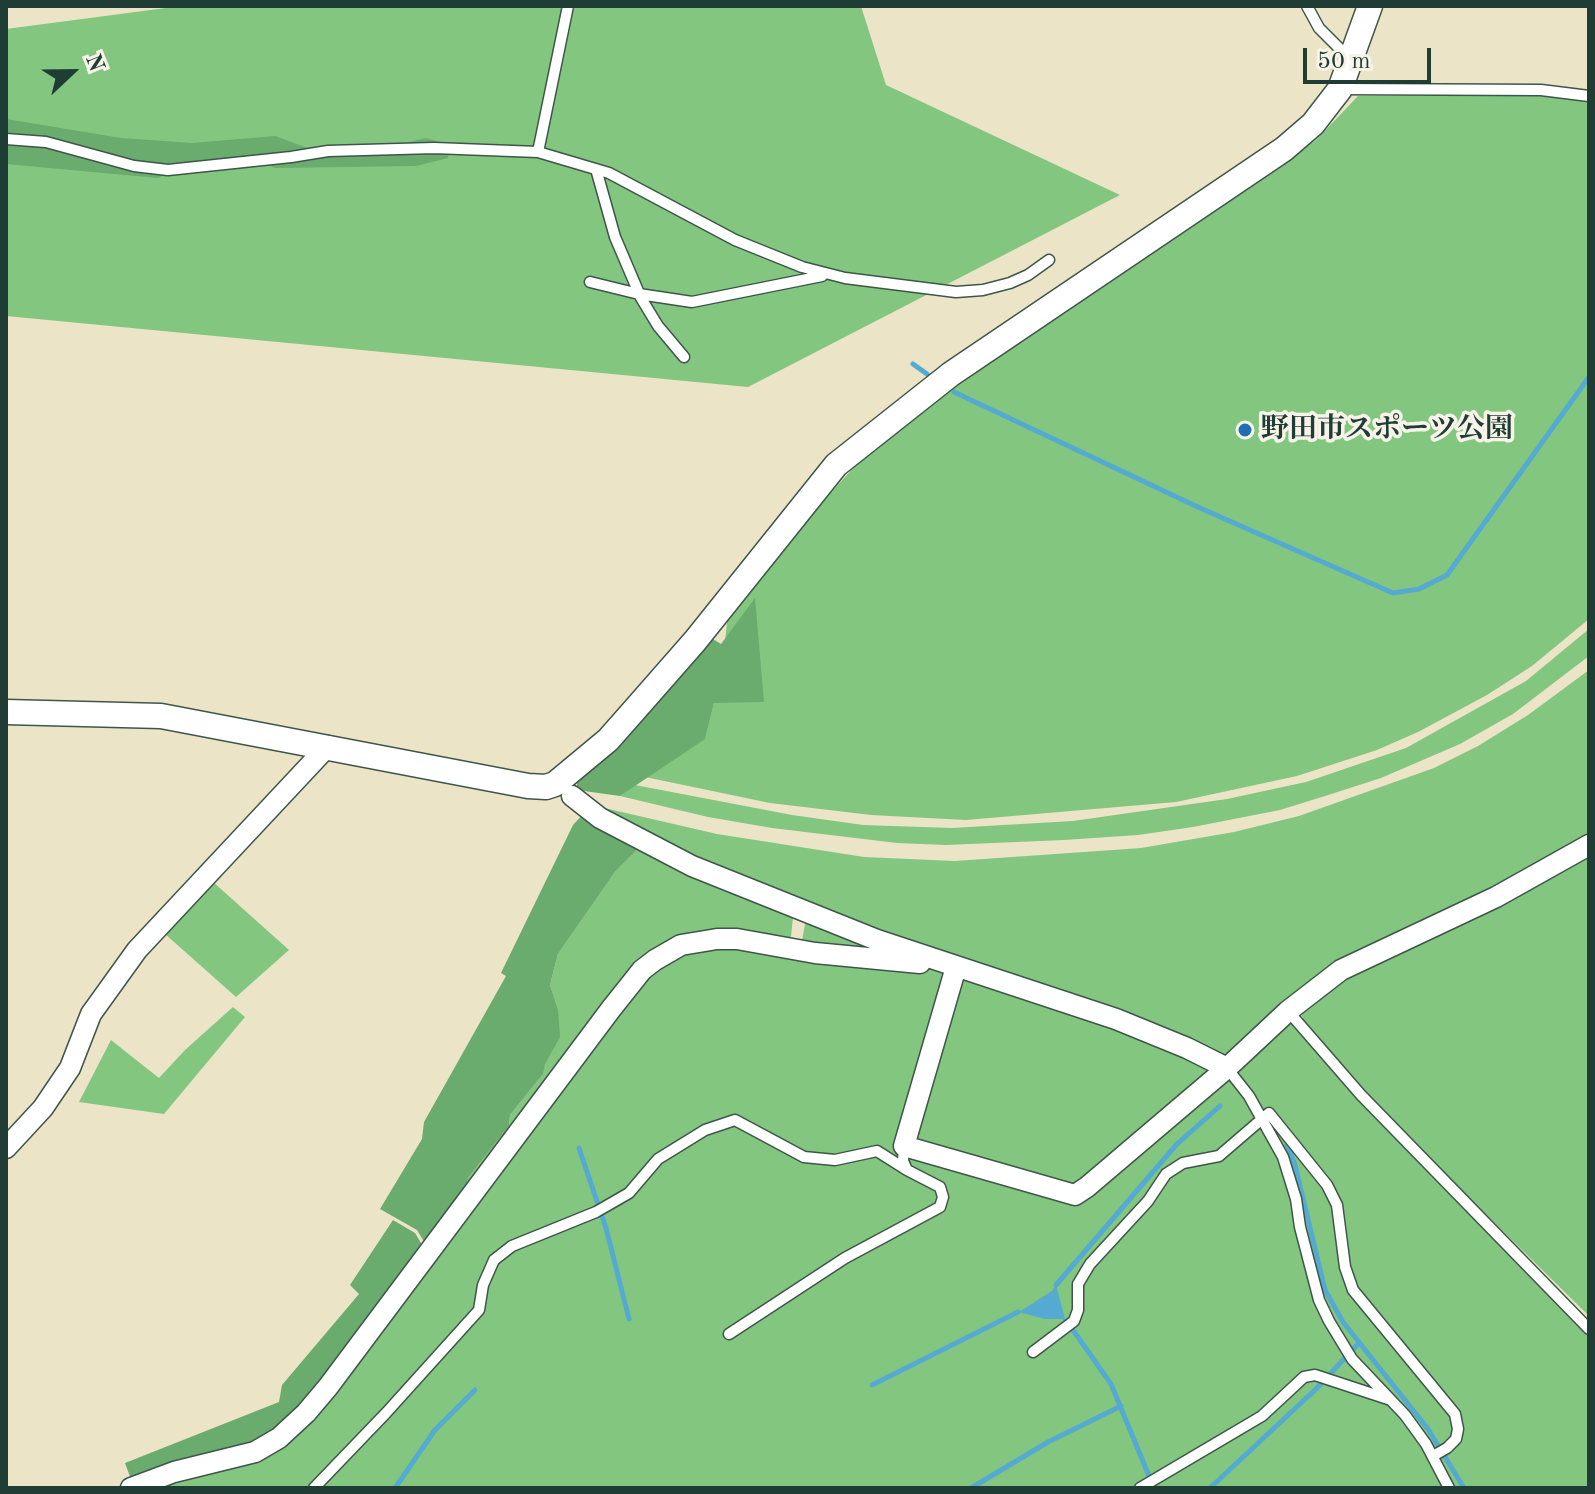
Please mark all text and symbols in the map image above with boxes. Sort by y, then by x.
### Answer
north arrow [32,32,112,112]
scale bar [1307,32,1435,82]
text: 50 m [1317,50,1371,74]
text: N [81,51,108,75]
place label: 野田市スポーツ公園 [1261,413,1513,447]
marker: 野田市スポーツ公園 [1236,421,1254,439]

